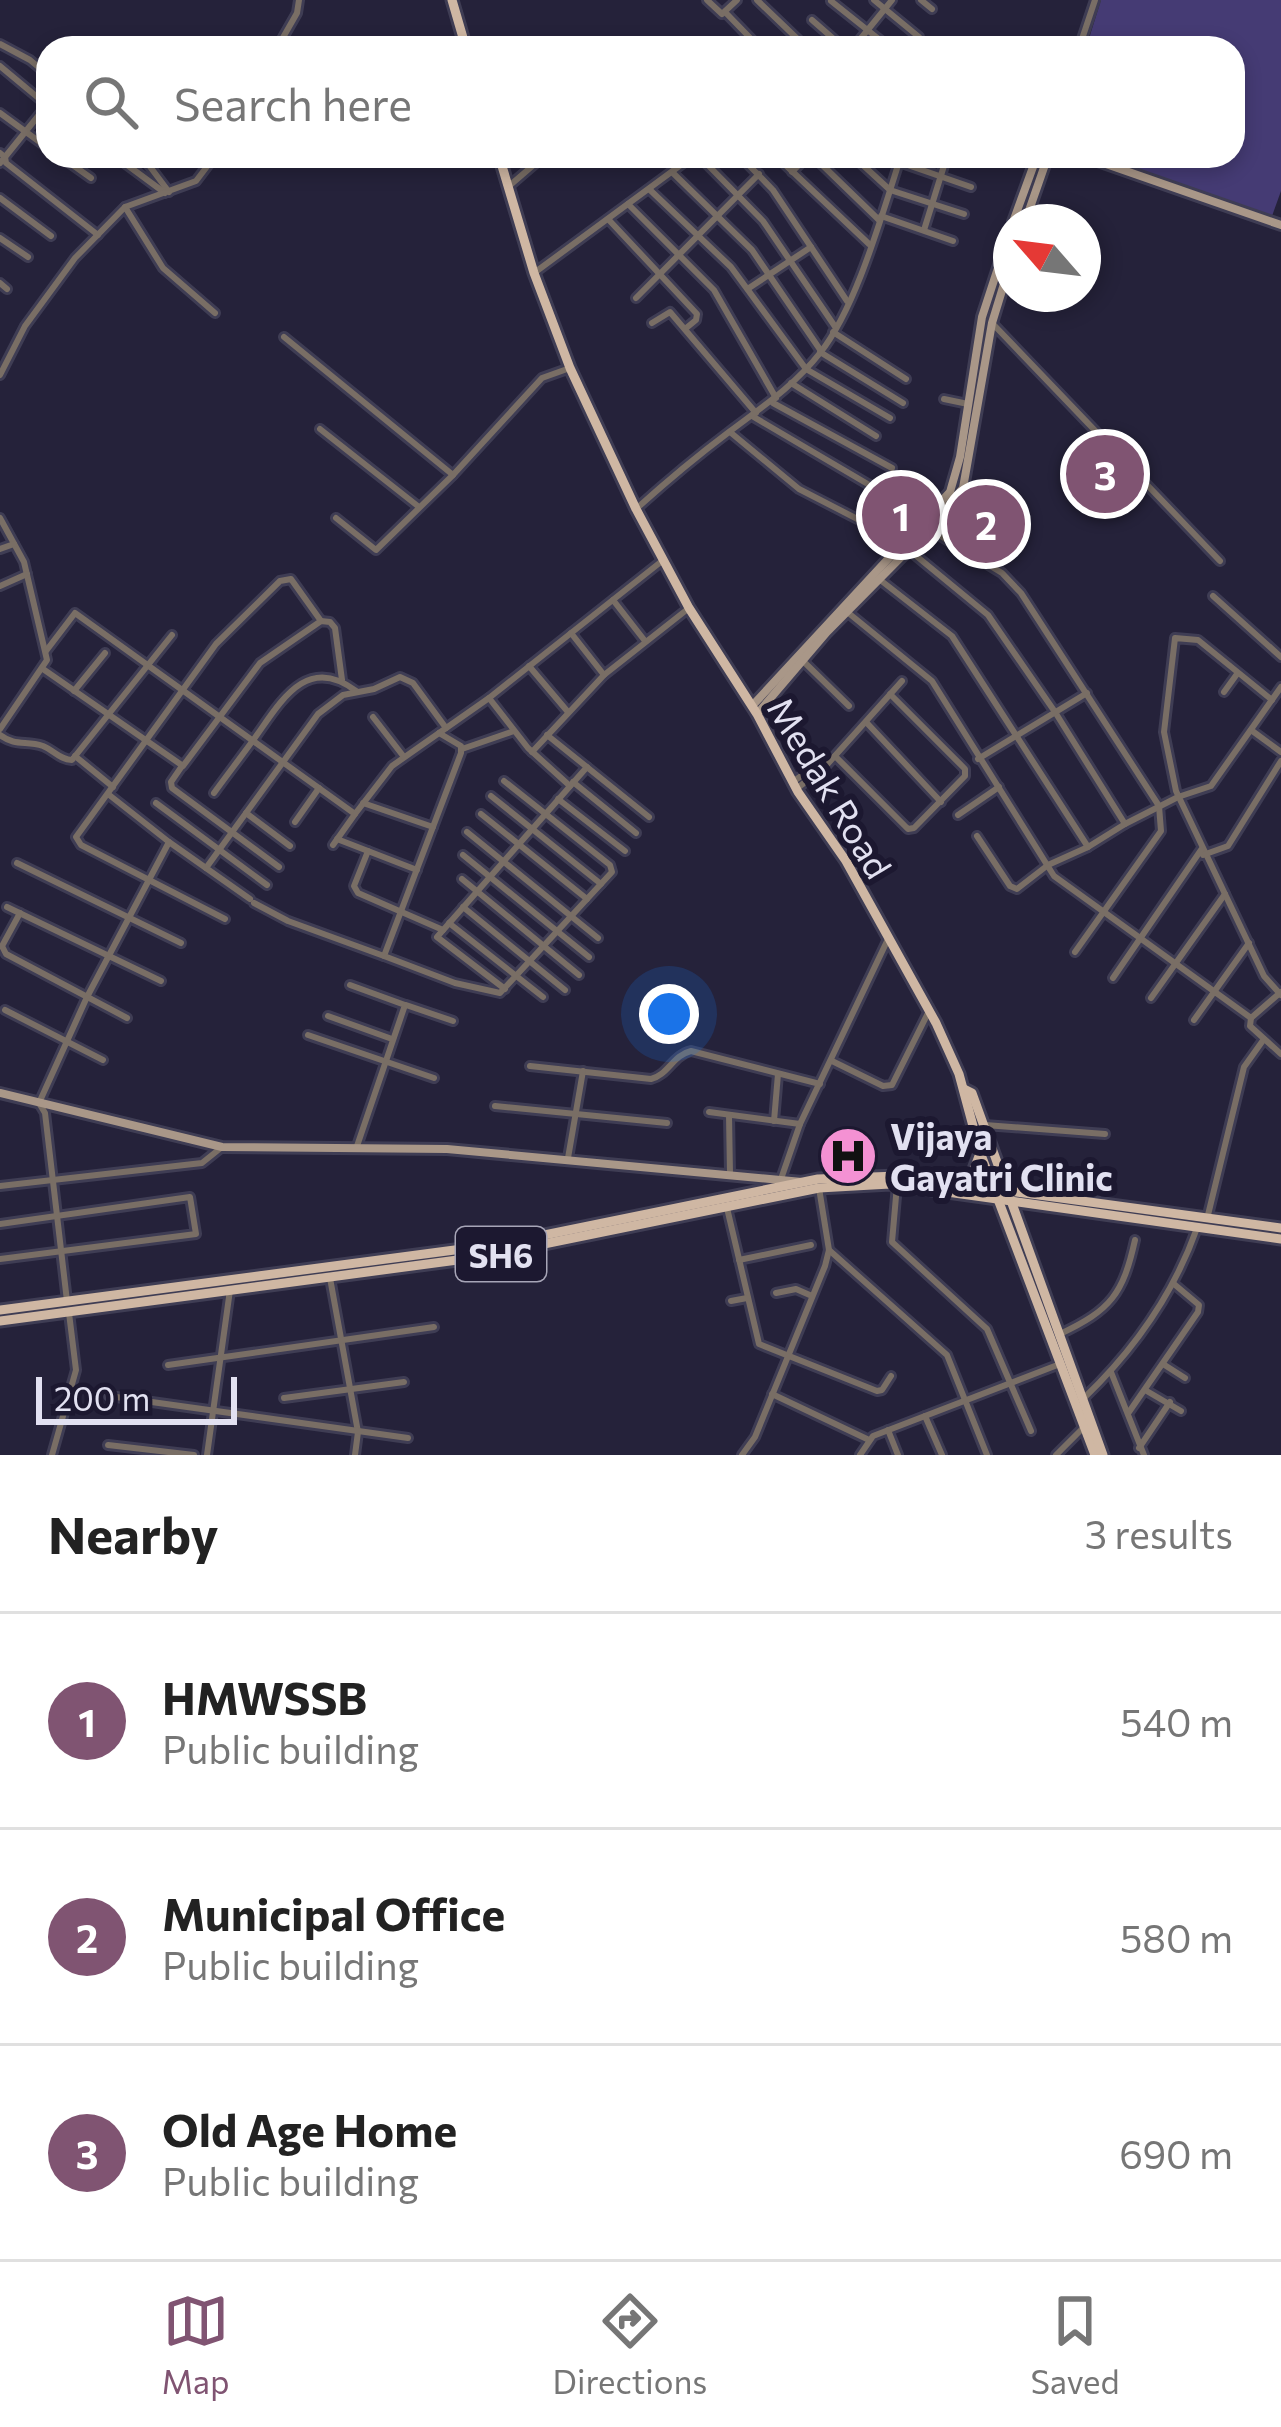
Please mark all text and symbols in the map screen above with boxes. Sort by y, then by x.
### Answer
search box [36,36,1245,168]
icon: search [78,69,144,135]
text: Search here [174,75,412,130]
north arrow [993,204,1101,312]
pin: 3 [1066,429,1144,519]
pin: 1 [862,470,940,560]
pin: 2 [947,479,1025,569]
street label: Medak Road [760,688,902,886]
your location [639,984,699,1044]
place label: Vijaya Gayatri Clinic [890,1113,1113,1198]
hospital icon: Vijaya Gayatri Clinic [817,1125,879,1187]
road number: SH6 [456,1227,546,1281]
scale bar [36,1371,237,1424]
text: 200 m [54,1377,150,1418]
text: Nearby [48,1502,218,1565]
text: 3 results [1085,1509,1233,1557]
text: HMWSSB [162,1669,367,1724]
text: 1 [78,1697,96,1745]
text: 540 m [1120,1697,1233,1745]
text: Public building [162,1724,419,1772]
text: Municipal Office [162,1885,505,1940]
text: 2 [76,1913,98,1961]
text: 580 m [1120,1913,1233,1961]
text: Public building [162,1940,419,1988]
text: Old Age Home [162,2101,457,2156]
text: 3 [76,2129,98,2177]
text: 690 m [1119,2129,1233,2177]
text: Public building [162,2156,419,2204]
tab: Map [162,2288,230,2401]
tab: Directions [553,2288,707,2401]
tab: Saved [1030,2288,1119,2401]

